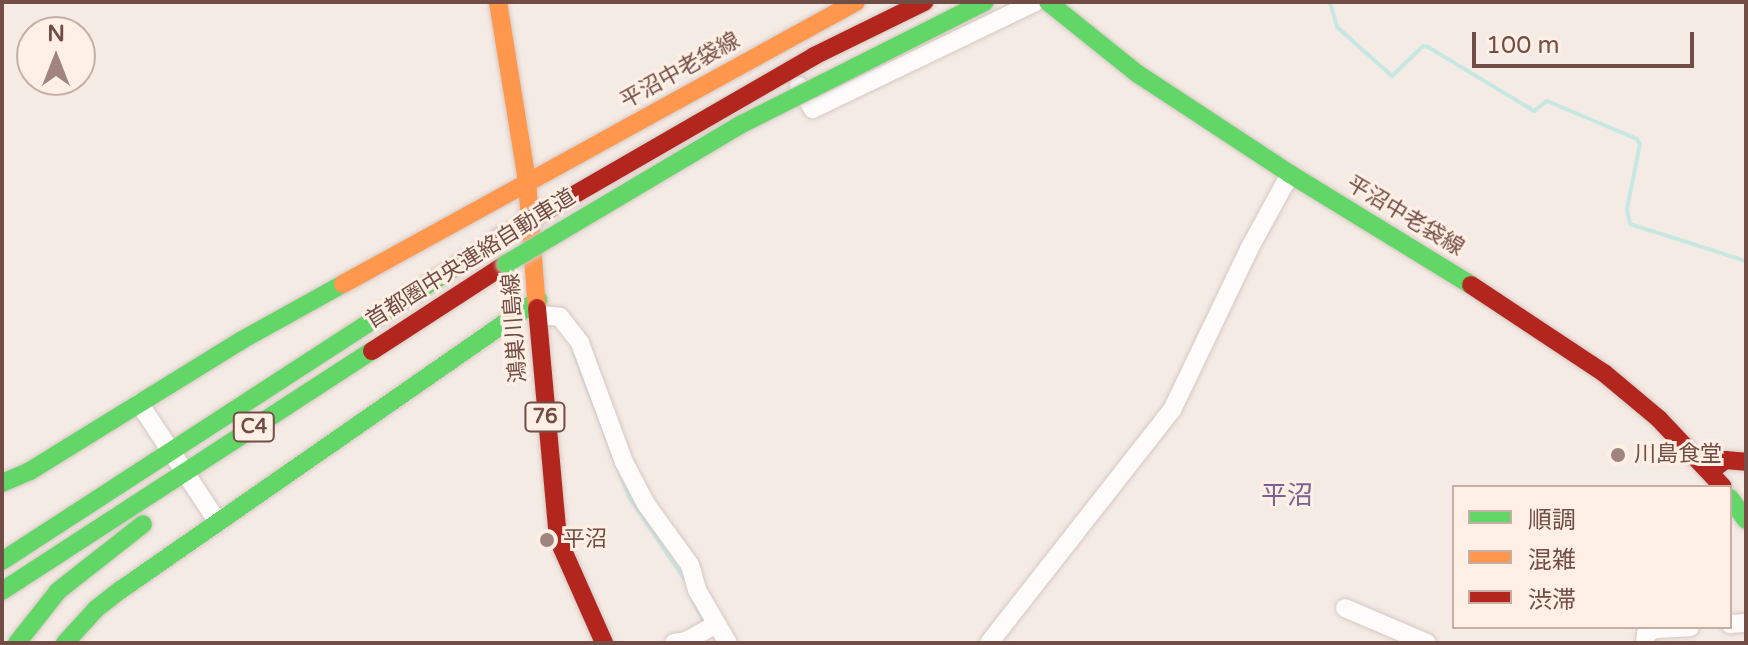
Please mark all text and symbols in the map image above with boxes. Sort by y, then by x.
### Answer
north arrow [16,16,96,96]
scale bar [1476,16,1698,66]
text: N [47,21,65,47]
street label: 平沼中老袋線 [616,27,744,115]
text: 100 m [1486,31,1560,60]
street label: 平沼中老袋線 [1342,171,1468,261]
street label: 首都圏中央連絡自動車道 [361,184,581,334]
street label: 鴻巣川島線 [498,272,532,384]
road number: 76 [523,401,567,433]
road number: C4 [232,411,276,443]
place label: 川島食堂 [1634,442,1722,468]
marker: 川島食堂 [1609,446,1627,464]
district label: 平沼 [1261,480,1313,512]
legend [1452,485,1732,629]
text: 順調 [1528,506,1576,535]
place label: 平沼 [563,527,607,553]
marker: 平沼 [538,531,556,549]
text: 混雑 [1528,546,1576,575]
text: 渋滞 [1528,586,1576,615]

